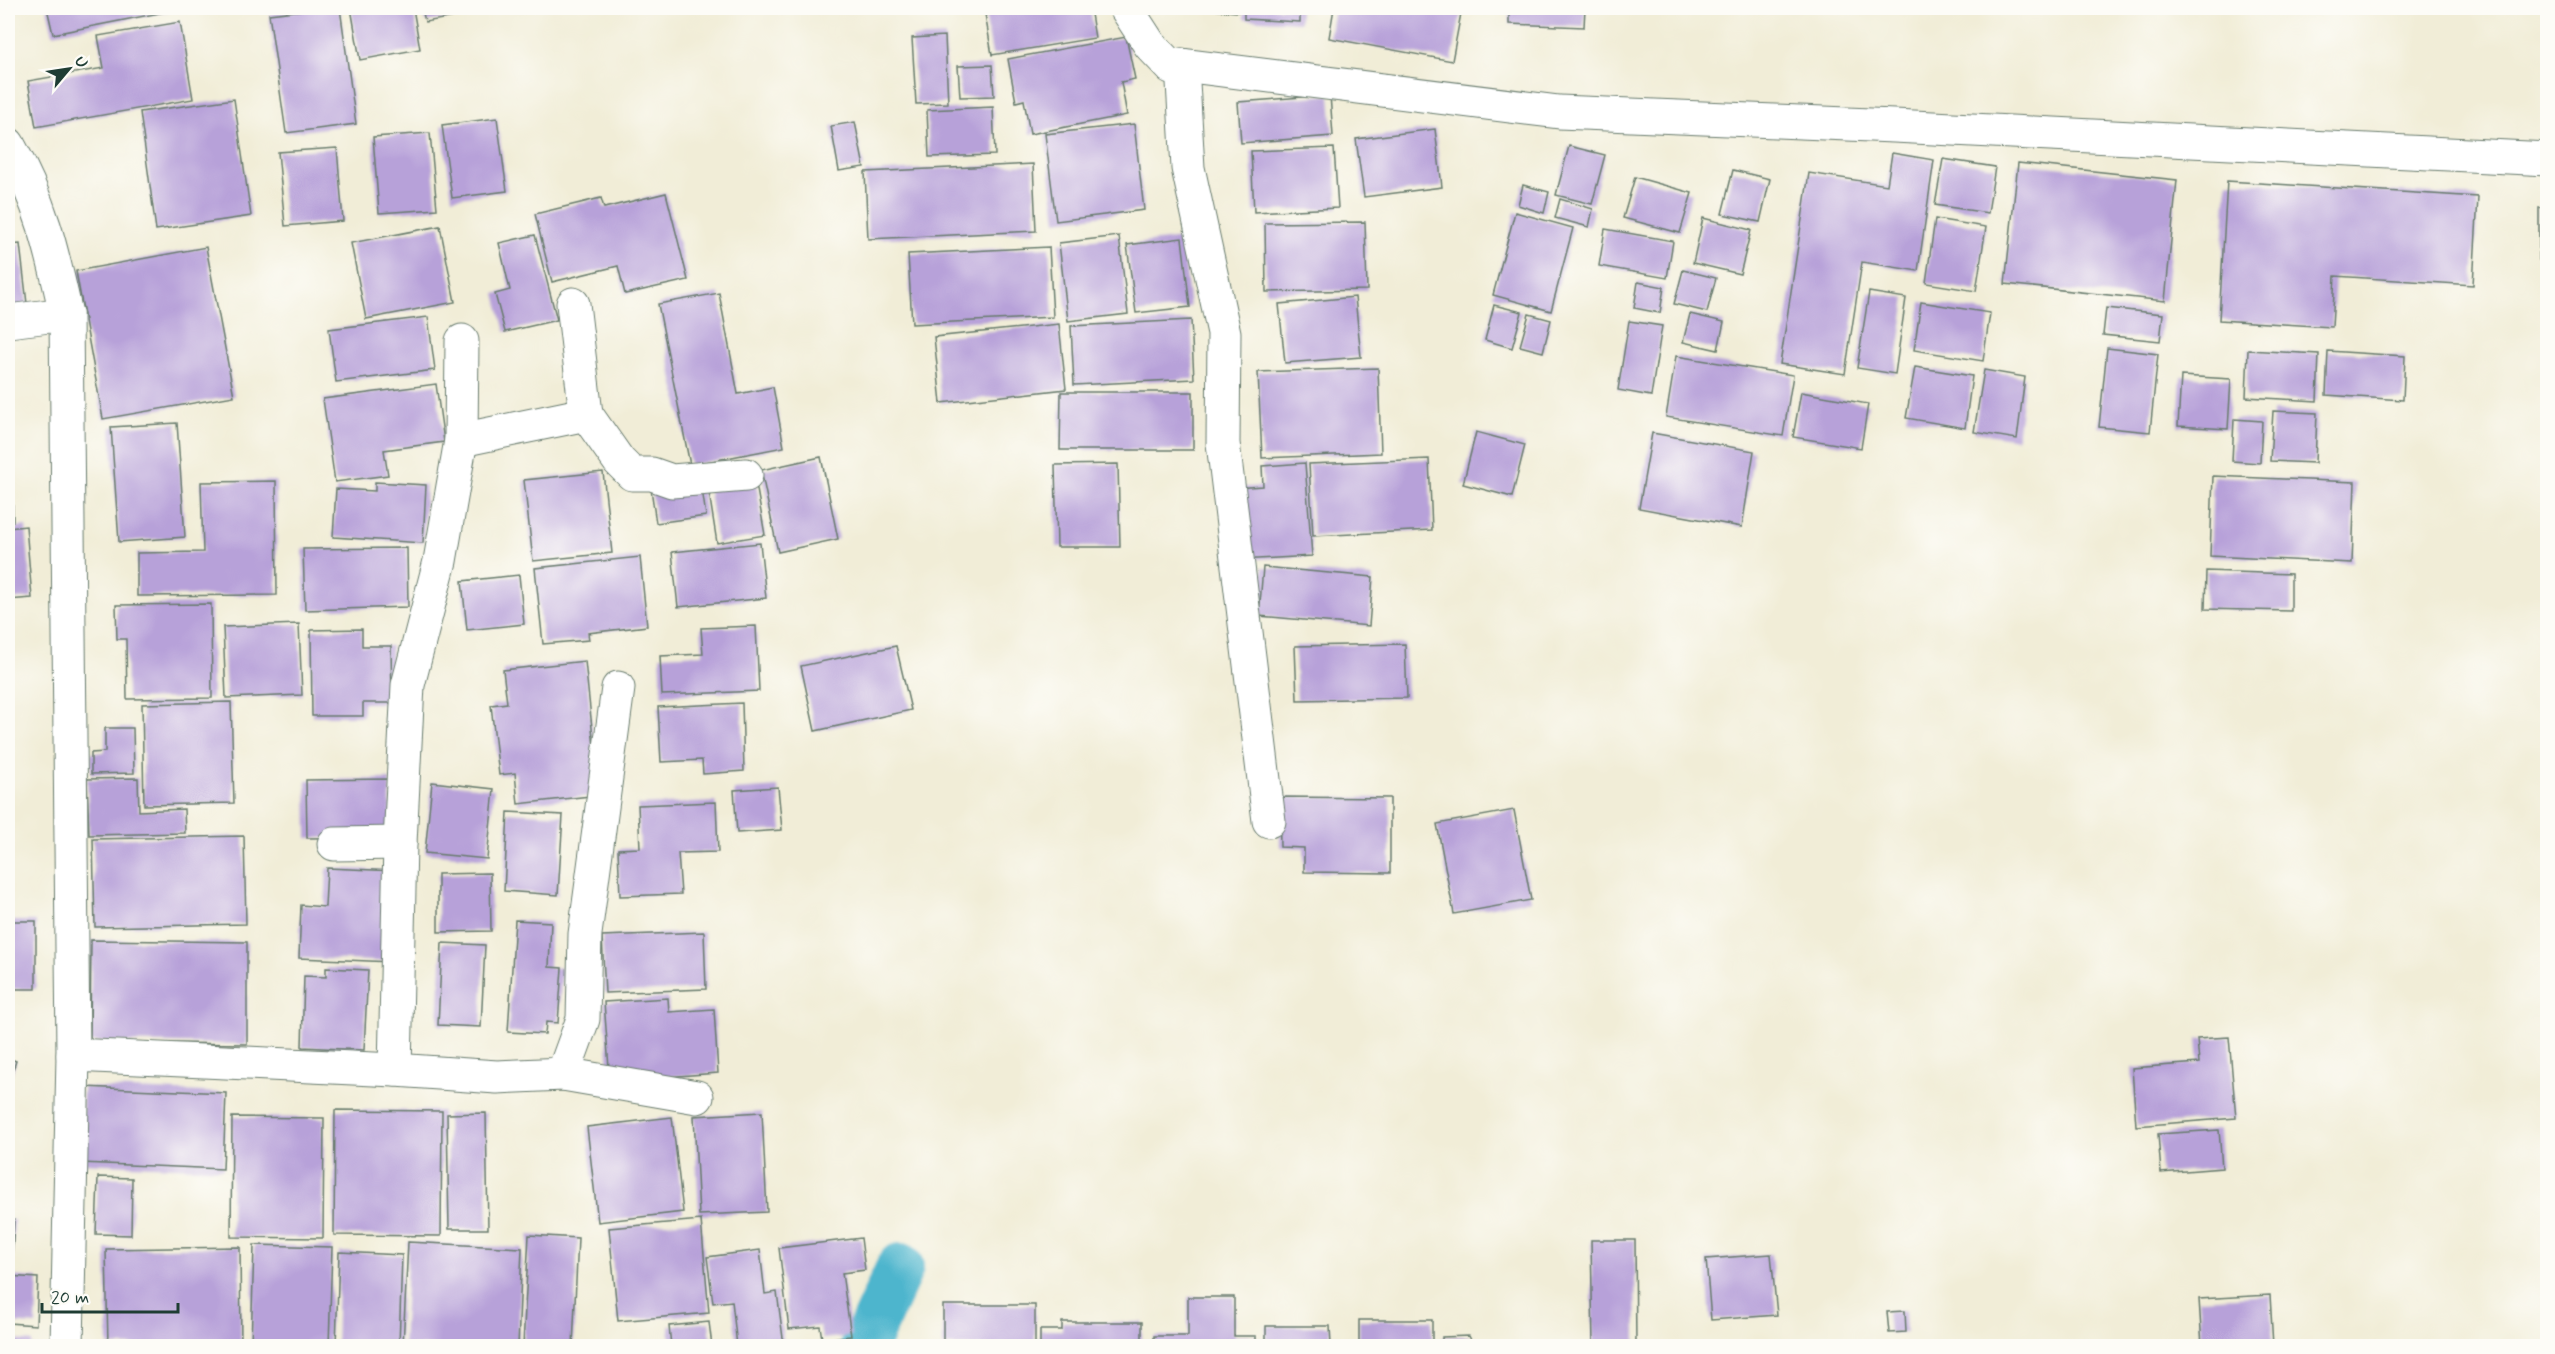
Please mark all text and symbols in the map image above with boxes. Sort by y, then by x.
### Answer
north arrow [39,39,99,99]
text: U [69,53,93,72]
scale bar [42,1276,178,1314]
text: 20 m [51,1286,89,1310]

